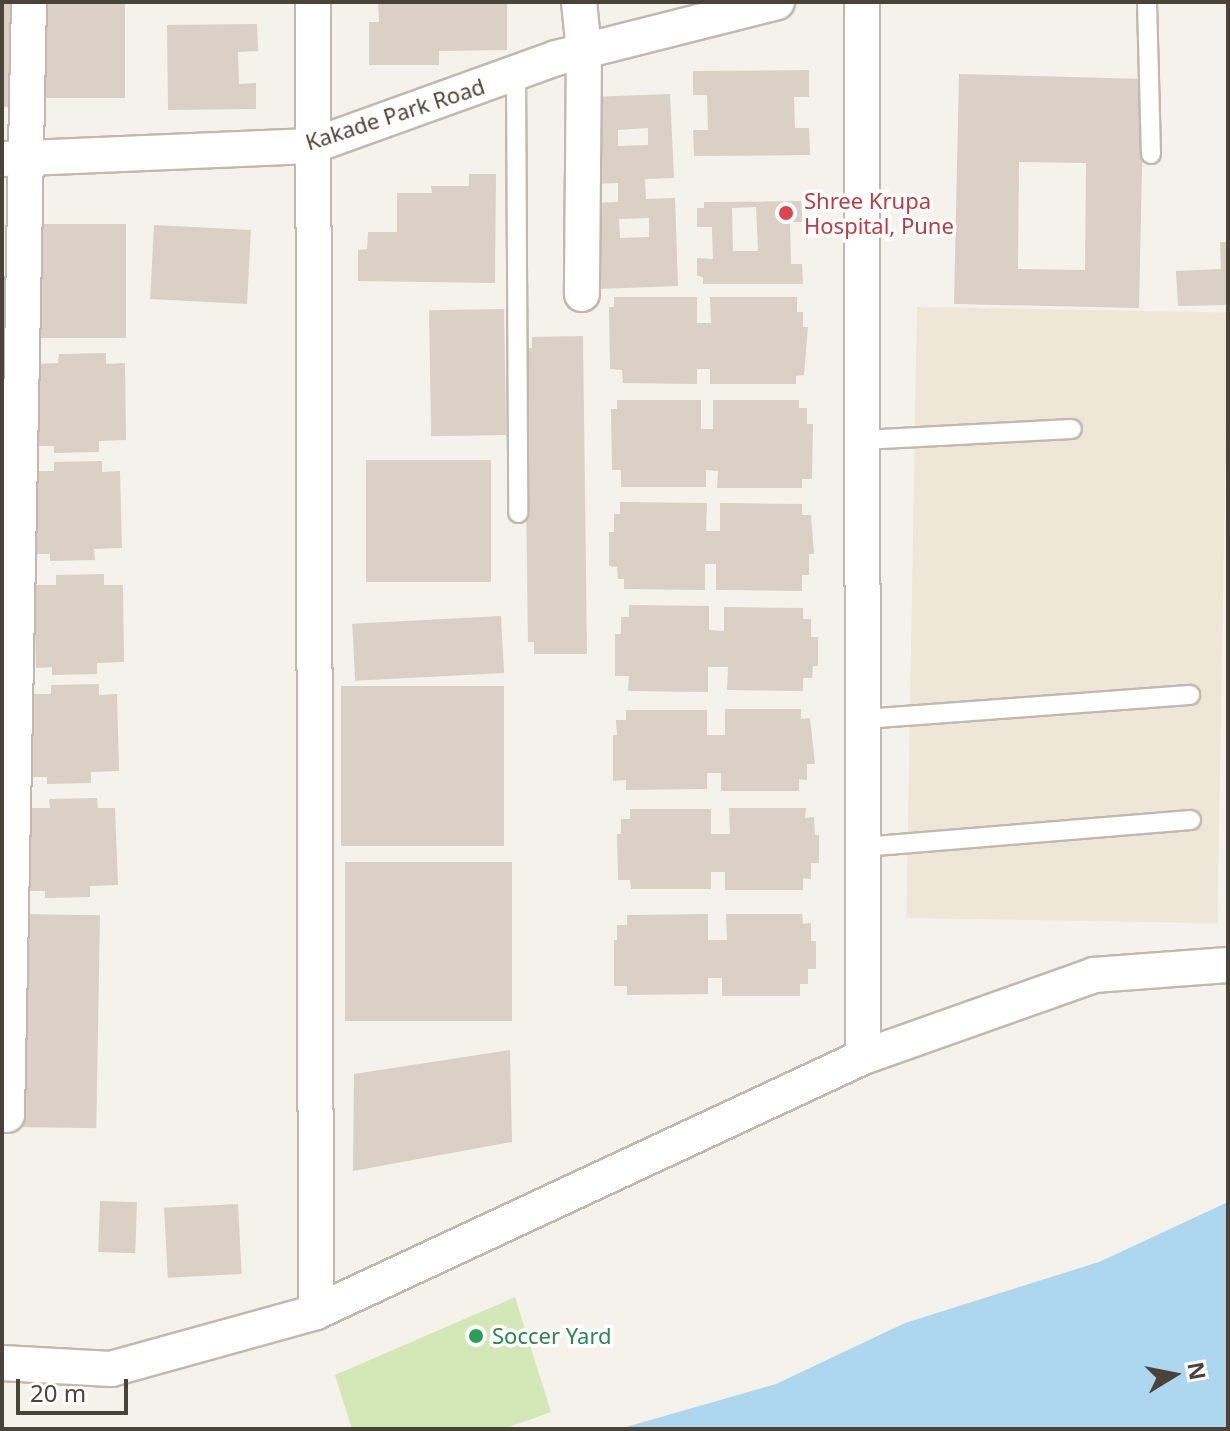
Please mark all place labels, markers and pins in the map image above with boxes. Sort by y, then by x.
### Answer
place label: Shree Krupa Hospital, Pune [804,187,954,238]
marker: Shree Krupa Hospital, Pune [775,202,797,224]
place label: Soccer Yard [492,1323,612,1349]
marker: Soccer Yard [467,1327,485,1345]

